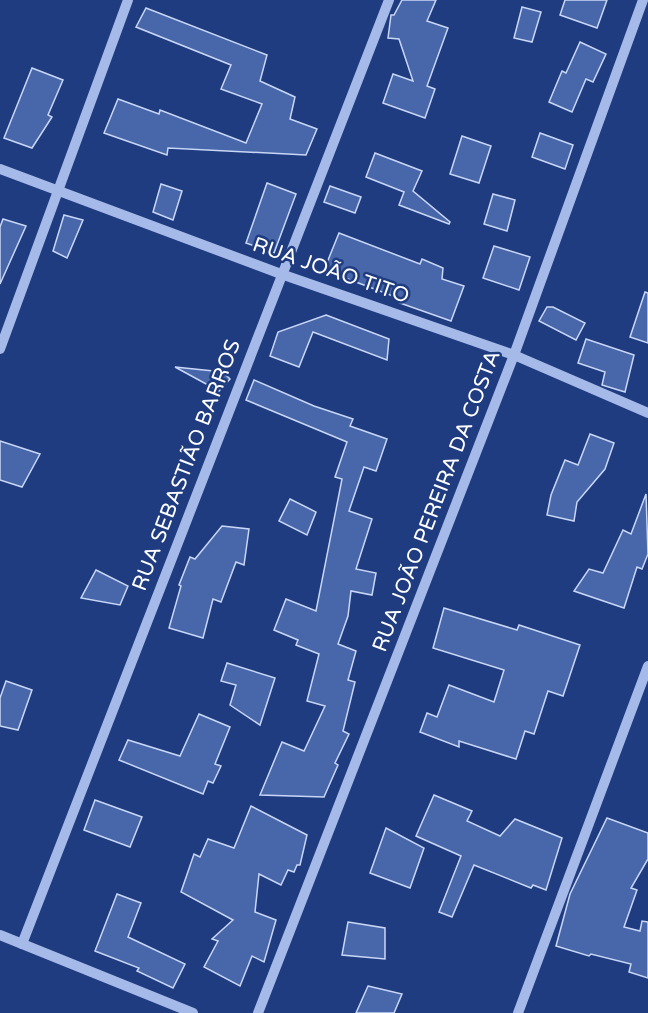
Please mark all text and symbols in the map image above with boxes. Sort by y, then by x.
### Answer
street label: RUA JOÃO TITO [249,232,412,309]
street label: RUA SEBASTIÃO BARROS [127,336,246,594]
street label: RUA JOÃO PEREIRA DA COSTA [367,347,506,656]

